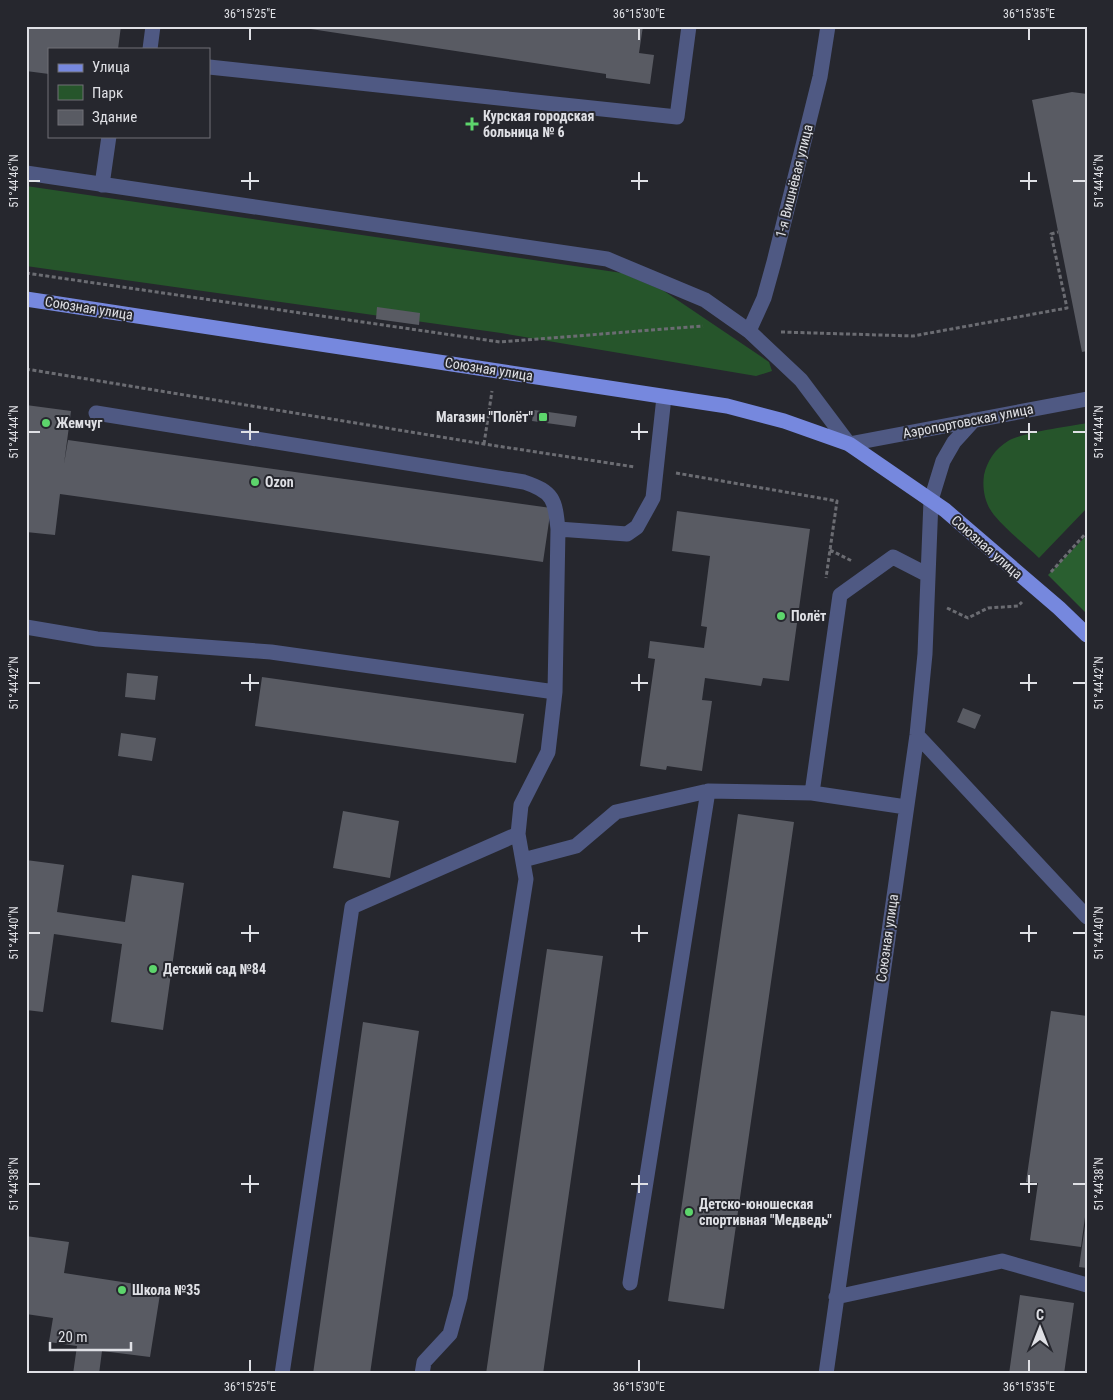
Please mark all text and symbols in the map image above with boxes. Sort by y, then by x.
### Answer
text: 36°15'25"E [224,7,276,21]
text: 36°15'30"E [613,7,665,21]
text: 36°15'35"E [1003,7,1055,21]
legend [48,48,210,138]
text: Улица [92,58,130,76]
text: Парк [92,84,123,102]
text: Здание [92,108,137,126]
place label: Курская городская больница № 6 [483,108,594,140]
marker: Курская городская больница № 6 [465,117,479,131]
street label: 1-я Вишнёвая улица [772,123,816,239]
text: 51°44'46"N [7,154,21,208]
text: 51°44'46"N [1092,154,1106,208]
street label: Союзная улица [44,293,134,323]
street label: Союзная улица [444,354,534,384]
street label: Аэропортовская улица [901,400,1035,442]
text: 51°44'44"N [7,405,21,459]
text: 51°44'44"N [1092,405,1106,459]
place label: Магазин "Полёт" [436,409,534,425]
marker: Магазин "Полёт" [537,411,549,423]
place label: Жемчуг [56,415,103,431]
marker: Жемчуг [40,417,52,429]
place label: Ozon [265,474,294,490]
marker: Ozon [249,476,261,488]
street label: Союзная улица [948,512,1026,582]
place label: Полёт [791,608,827,624]
marker: Полёт [775,610,787,622]
text: 51°44'42"N [7,656,21,710]
text: 51°44'42"N [1092,656,1106,710]
street label: Союзная улица [873,893,901,983]
text: 51°44'40"N [7,906,21,960]
text: 51°44'40"N [1092,906,1106,960]
place label: Детский сад №84 [163,961,266,977]
marker: Детский сад №84 [147,963,159,975]
text: 51°44'38"N [7,1157,21,1211]
text: 51°44'38"N [1092,1157,1106,1211]
place label: Детско-юношеская спортивная "Медведь" [699,1196,832,1228]
marker: Детско-юношеская спортивная "Медведь" [683,1206,695,1218]
place label: Школа №35 [132,1282,200,1298]
marker: Школа №35 [116,1284,128,1296]
north arrow [1016,1302,1066,1352]
text: С [1036,1307,1044,1323]
scale bar [50,1320,131,1352]
text: 20 m [58,1328,88,1346]
text: 36°15'25"E [224,1380,276,1394]
text: 36°15'30"E [613,1380,665,1394]
text: 36°15'35"E [1003,1380,1055,1394]

